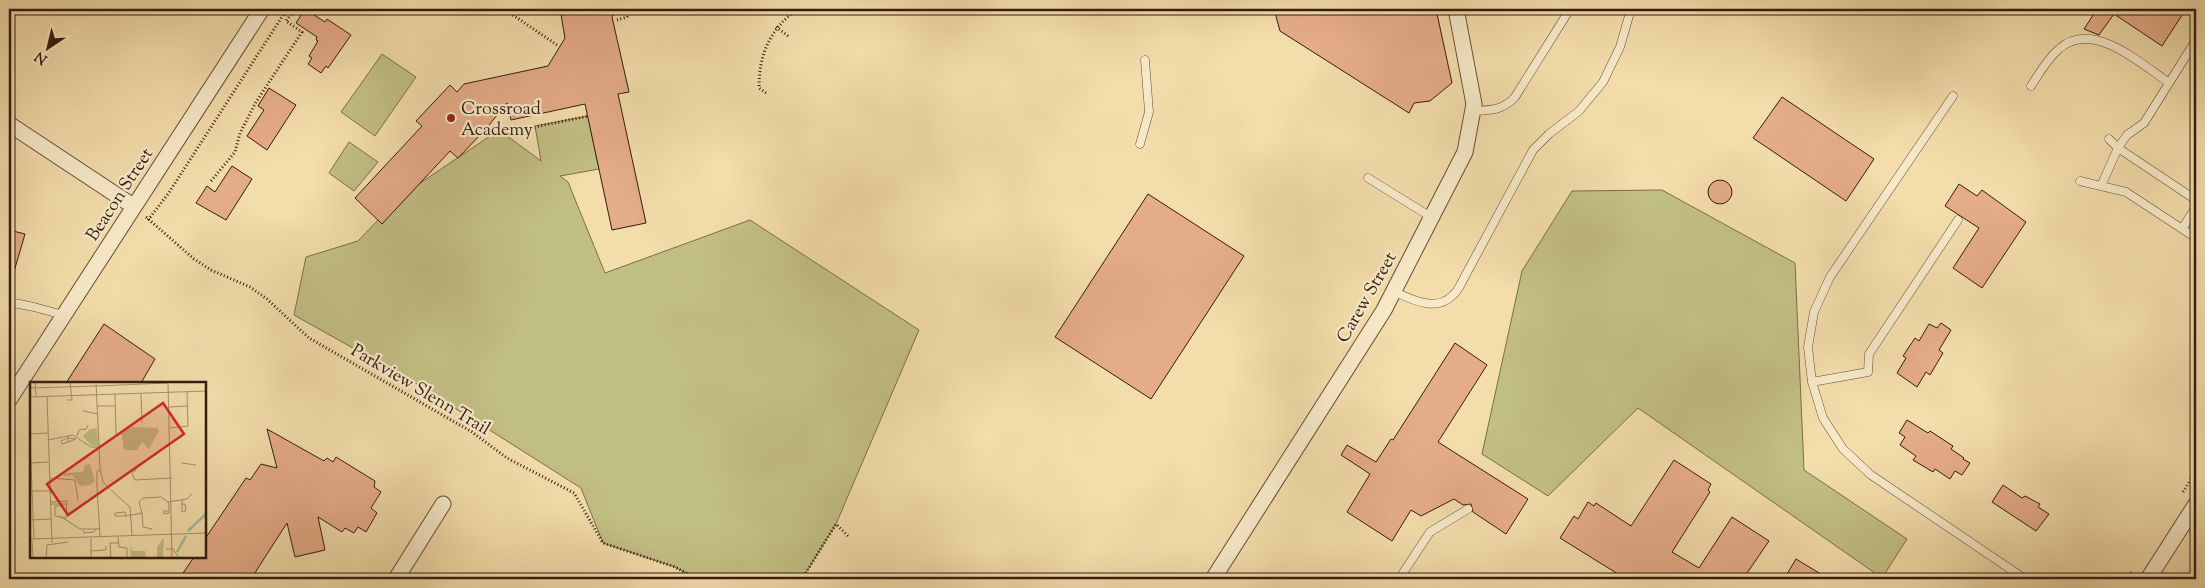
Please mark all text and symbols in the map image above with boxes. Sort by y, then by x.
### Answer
north arrow [22,22,72,72]
text: N [31,46,52,68]
place label: Crossroad Academy [461,97,541,144]
marker: Crossroad Academy [445,112,457,124]
street label: Beacon Street [81,143,161,247]
street label: Carew Street [1331,248,1404,348]
street label: Parkview Slenn Trail [345,339,495,443]
inset map [30,382,206,558]

